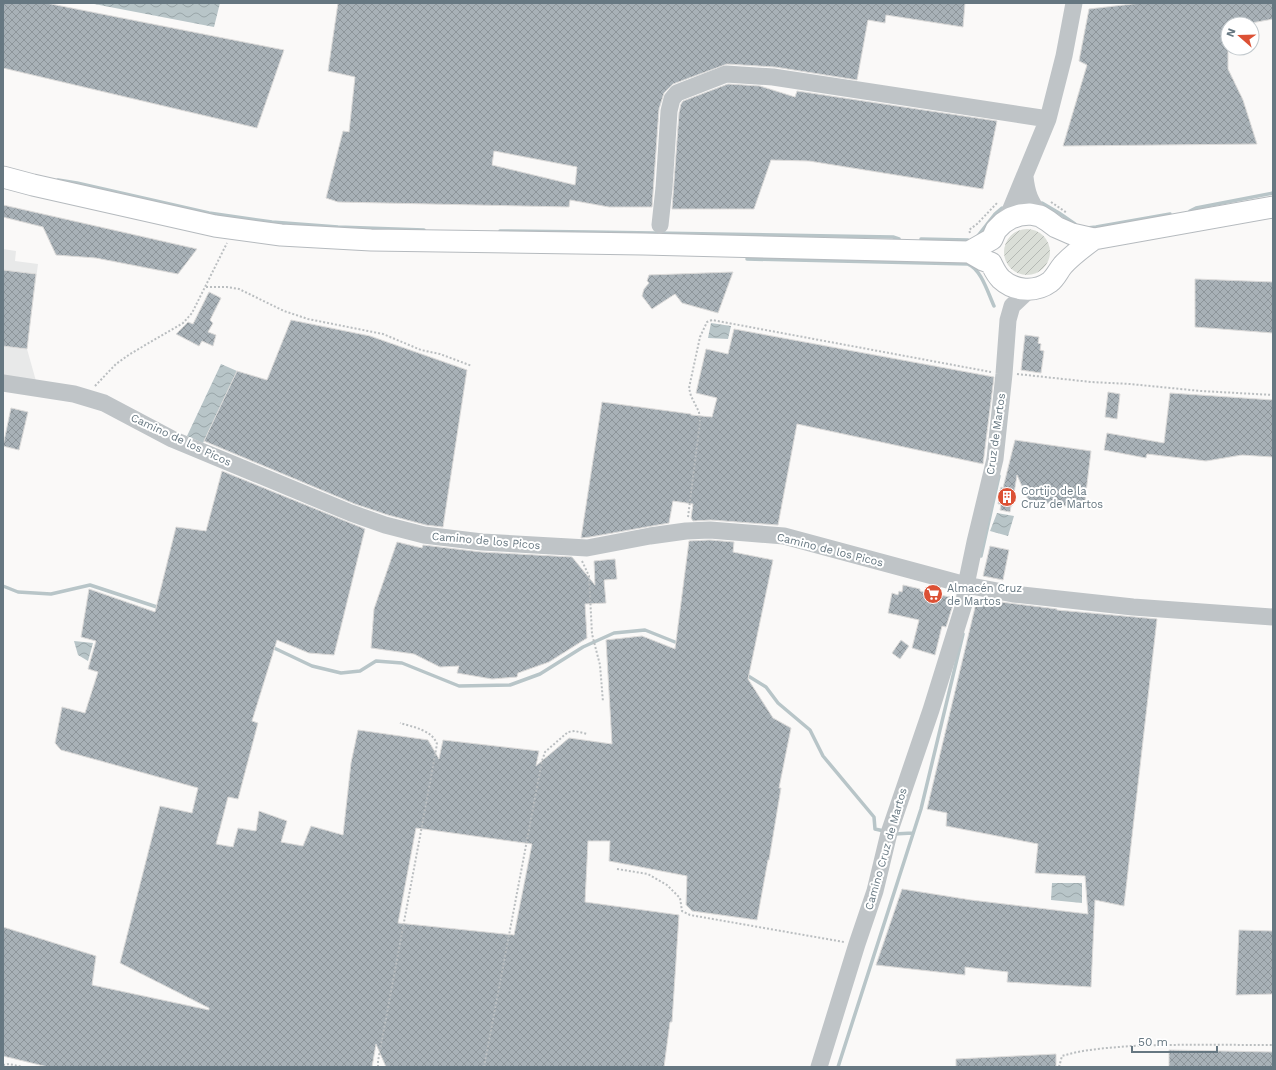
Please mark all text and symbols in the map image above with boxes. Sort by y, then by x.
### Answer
north arrow [1220,16,1260,56]
text: N [1224,27,1239,39]
street label: Cruz de Martos [984,392,1008,476]
street label: Camino de los Picos [129,411,233,469]
place label: Cortijo de la Cruz de Martos [1021,485,1103,511]
building icon: Cortijo de la Cruz de Martos [996,486,1018,508]
street label: Camino de los Picos [431,530,541,552]
street label: Camino de los Picos [776,531,885,570]
place label: Almacén Cruz de Martos [947,582,1022,608]
supermarket icon: Almacén Cruz de Martos [922,583,944,605]
street label: Camino Cruz de Martos [862,786,910,912]
scale bar [1132,1028,1217,1054]
text: 50 m [1138,1035,1168,1049]

